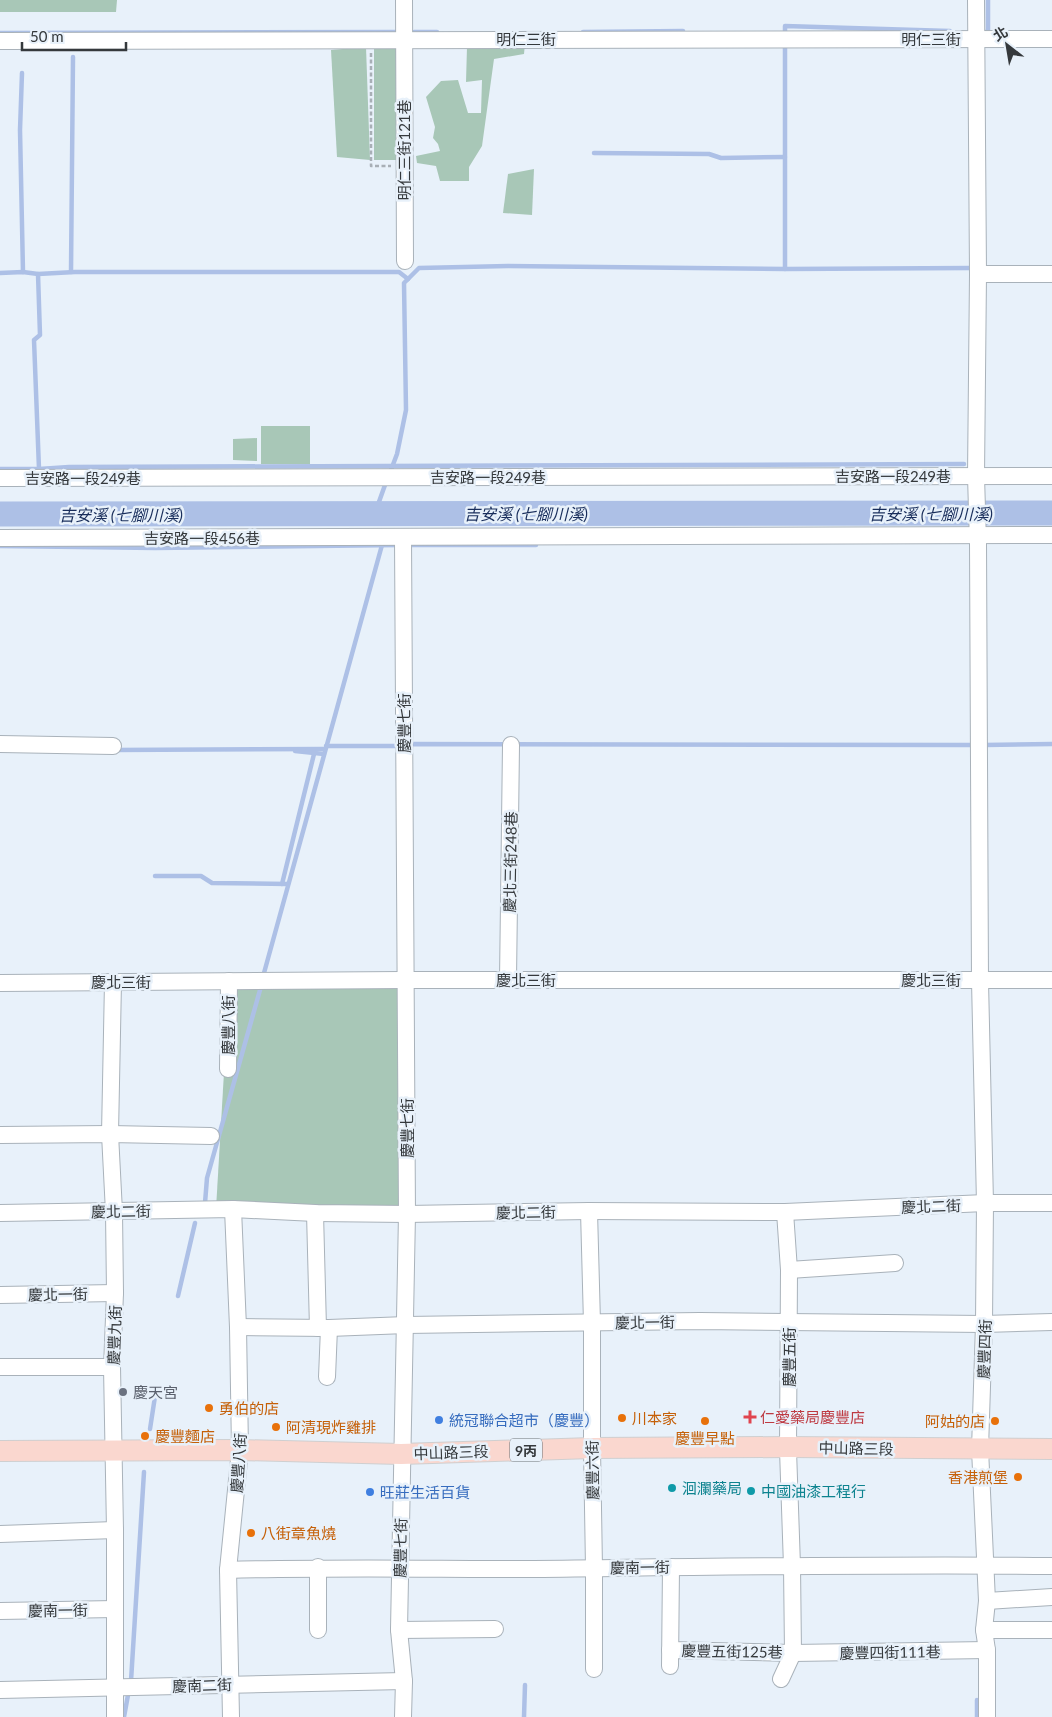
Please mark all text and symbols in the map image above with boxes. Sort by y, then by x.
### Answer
scale bar [22,20,126,52]
north arrow [982,20,1032,70]
text: 北 [990,23,1010,44]
text: 50 m [30,27,64,45]
street label: 明仁三街 [496,30,556,48]
street label: 明仁三街 [901,30,961,48]
street label: 明仁三街121巷 [395,99,413,201]
street label: 吉安路一段249巷 [835,467,951,485]
street label: 吉安路一段249巷 [430,468,546,486]
street label: 吉安路一段249巷 [25,469,141,487]
water label: 吉安溪 (七腳川溪) [464,504,588,523]
water label: 吉安溪 (七腳川溪) [869,504,993,523]
water label: 吉安溪 (七腳川溪) [59,505,183,524]
street label: 吉安路一段456巷 [144,529,260,547]
street label: 慶豐七街 [395,693,413,753]
street label: 慶北三街248巷 [500,811,520,913]
street label: 慶北三街 [496,971,556,989]
street label: 慶北三街 [901,971,961,989]
street label: 慶北三街 [91,973,151,991]
street label: 慶豐八街 [219,995,237,1055]
street label: 慶豐七街 [398,1098,416,1158]
street label: 慶北二街 [901,1196,961,1216]
street label: 慶北二街 [91,1201,151,1221]
street label: 慶北二街 [496,1202,556,1222]
street label: 慶北一街 [28,1284,88,1304]
street label: 慶豐九街 [104,1305,124,1365]
street label: 慶北一街 [615,1312,675,1332]
street label: 慶豐四街 [974,1319,994,1379]
street label: 慶豐五街 [780,1327,798,1387]
place label: 慶天宮 [133,1383,178,1401]
marker: 慶天宮 [117,1386,129,1398]
place label: 勇伯的店 [219,1399,279,1417]
marker: 勇伯的店 [203,1402,215,1414]
place label: 仁愛藥局慶豐店 [760,1408,865,1426]
place label: 川本家 [632,1409,677,1427]
place label: 統冠聯合超市（慶豐） [449,1411,599,1429]
marker: 仁愛藥局慶豐店 [744,1411,756,1423]
marker: 川本家 [616,1412,628,1424]
place label: 阿姑的店 [925,1412,985,1430]
marker: 統冠聯合超市（慶豐） [433,1414,445,1426]
marker: 慶豐早點 [699,1415,711,1427]
marker: 阿姑的店 [989,1415,1001,1427]
place label: 阿清現炸雞排 [286,1418,376,1436]
marker: 阿清現炸雞排 [270,1421,282,1433]
place label: 慶豐麵店 [155,1427,215,1445]
place label: 慶豐早點 [675,1429,735,1447]
marker: 慶豐麵店 [139,1430,151,1442]
street label: 慶豐八街 [227,1432,249,1494]
road number: 9丙 [510,1438,542,1462]
street label: 中山路三段 [818,1438,894,1458]
street label: 慶豐六街 [582,1440,602,1500]
street label: 中山路三段 [413,1442,489,1462]
place label: 香港煎堡 [948,1468,1008,1486]
marker: 香港煎堡 [1012,1471,1024,1483]
place label: 洄瀾藥局 [682,1479,742,1497]
marker: 洄瀾藥局 [666,1482,678,1494]
place label: 中國油漆工程行 [761,1482,866,1500]
place label: 旺莊生活百貨 [380,1483,470,1501]
marker: 中國油漆工程行 [745,1485,757,1497]
marker: 旺莊生活百貨 [364,1486,376,1498]
street label: 慶豐七街 [390,1518,410,1578]
place label: 八街章魚燒 [261,1524,336,1542]
marker: 八街章魚燒 [245,1527,257,1539]
street label: 慶南一街 [610,1557,670,1577]
street label: 慶南一街 [28,1600,88,1620]
street label: 慶豐五街125巷 [681,1641,783,1661]
street label: 慶豐四街111巷 [839,1642,941,1662]
street label: 慶南二街 [172,1675,232,1695]

